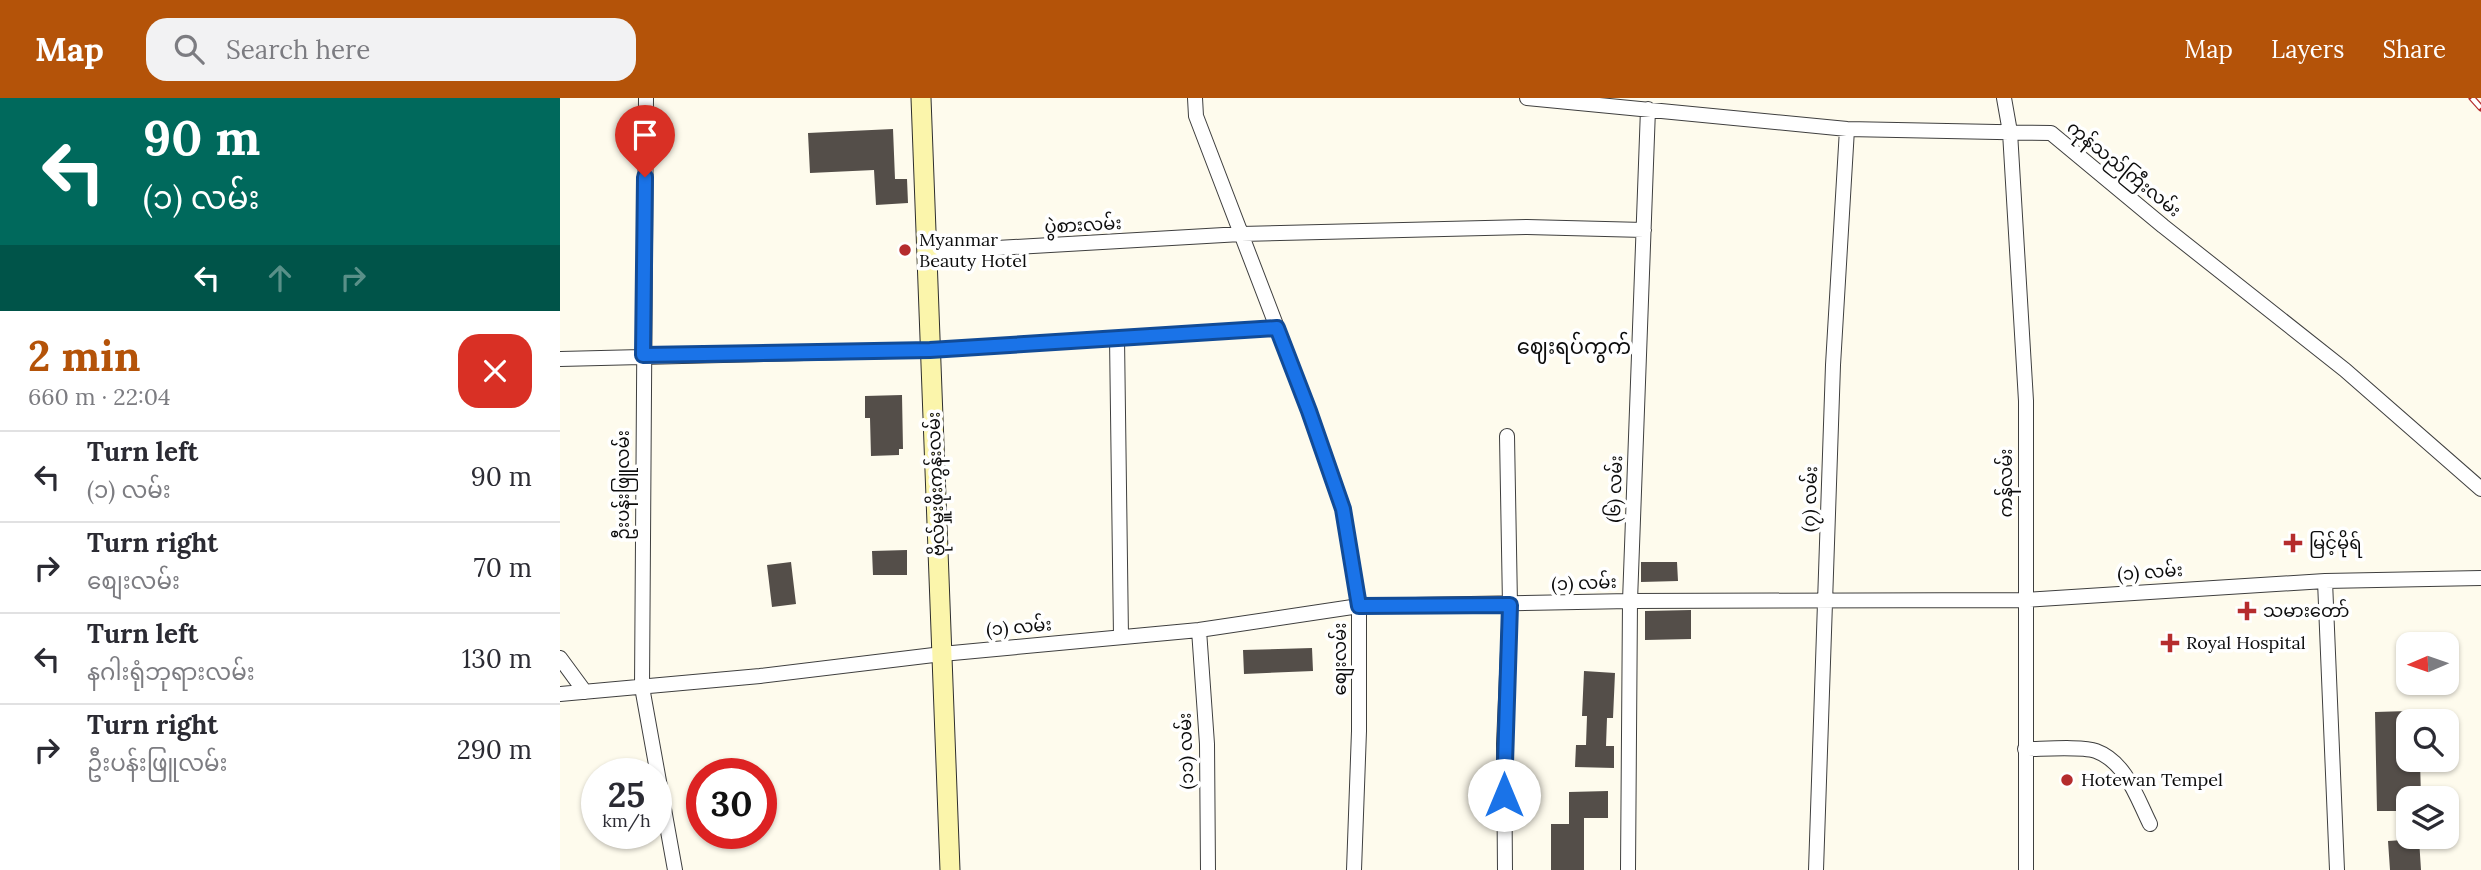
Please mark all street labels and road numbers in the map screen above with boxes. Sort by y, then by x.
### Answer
street label: ကုန်သည်ကြီးလမ်း [2060,114,2187,225]
street label: ပွဲစားလမ်း [1044,210,1122,242]
street label: ဗိုလ်မှူးဖိုးကွန်းလမ်း [919,411,954,557]
street label: ဦးပန်းဖြူလမ်း [610,430,638,540]
street label: ကန်လမ်း [1993,448,2021,518]
street label: (၆) လမ်း [1601,455,1627,523]
street label: (၇) လမ်း [1796,466,1826,533]
street label: (၁) လမ်း [2116,557,2183,585]
street label: (၁) လမ်း [1551,569,1617,595]
street label: (၁) လမ်း [985,611,1053,641]
street label: စျေးလမ်း [1327,623,1355,695]
street label: (၁၁) လမ်း [1172,712,1198,790]

